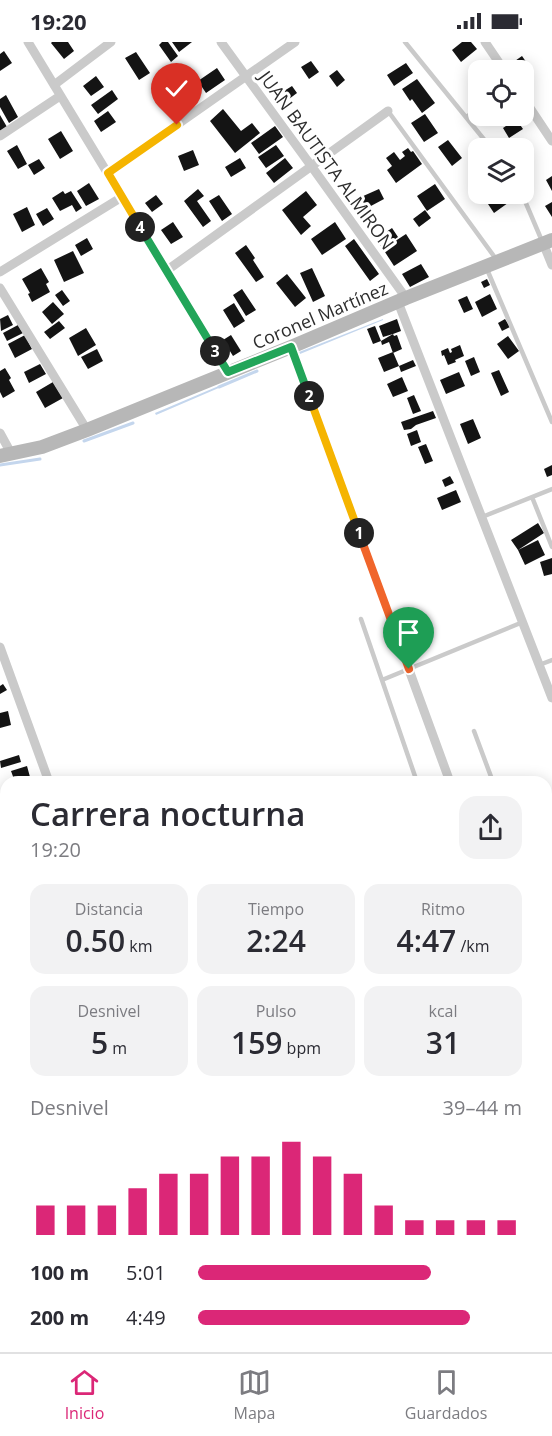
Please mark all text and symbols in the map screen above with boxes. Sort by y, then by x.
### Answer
text: 19:20 [30,6,87,36]
map controls [468,60,534,204]
button: locate [468,60,534,126]
pin [151,63,202,125]
street label: JUAN BAUTISTA ALMIRON [253,64,400,254]
icon: check [160,72,193,105]
button: layers [468,138,534,204]
pin: 4 [125,212,155,242]
text: 4 [135,216,145,238]
street label: Coronel Martínez [249,276,391,354]
pin: 3 [200,336,230,366]
text: 3 [210,340,220,362]
pin: 2 [294,381,324,411]
text: 2 [304,385,314,407]
pin: 1 [344,518,374,548]
text: 1 [354,522,364,544]
pin [383,607,434,669]
icon: arrive [392,616,425,649]
text: Carrera nocturna [30,791,305,836]
button: share [459,796,522,859]
text: 19:20 [30,836,81,863]
text: Distancia [75,898,143,920]
text: Tiempo [248,898,304,920]
text: Ritmo [421,898,465,920]
text: 0.50 [65,920,125,961]
text: 2:24 [246,920,306,961]
text: 4:47 [397,920,456,961]
text: km [125,935,153,957]
text: /km [456,935,489,957]
text: Desnivel [77,1000,141,1022]
text: Pulso [256,1000,296,1022]
text: kcal [429,1000,458,1022]
text: 5 [91,1022,108,1063]
text: 159 [231,1022,282,1063]
text: 31 [426,1022,460,1063]
text: m [108,1037,127,1059]
text: bpm [282,1037,321,1059]
text: Desnivel [30,1094,109,1121]
text: 39–44 m [443,1094,522,1121]
text: 100 m [30,1259,89,1286]
text: 5:01 [126,1259,166,1286]
text: 200 m [30,1304,89,1331]
text: 4:49 [126,1304,166,1331]
tab: Inicio [65,1366,104,1424]
tab: Mapa [234,1366,276,1424]
tab: Guardados [405,1366,487,1424]

